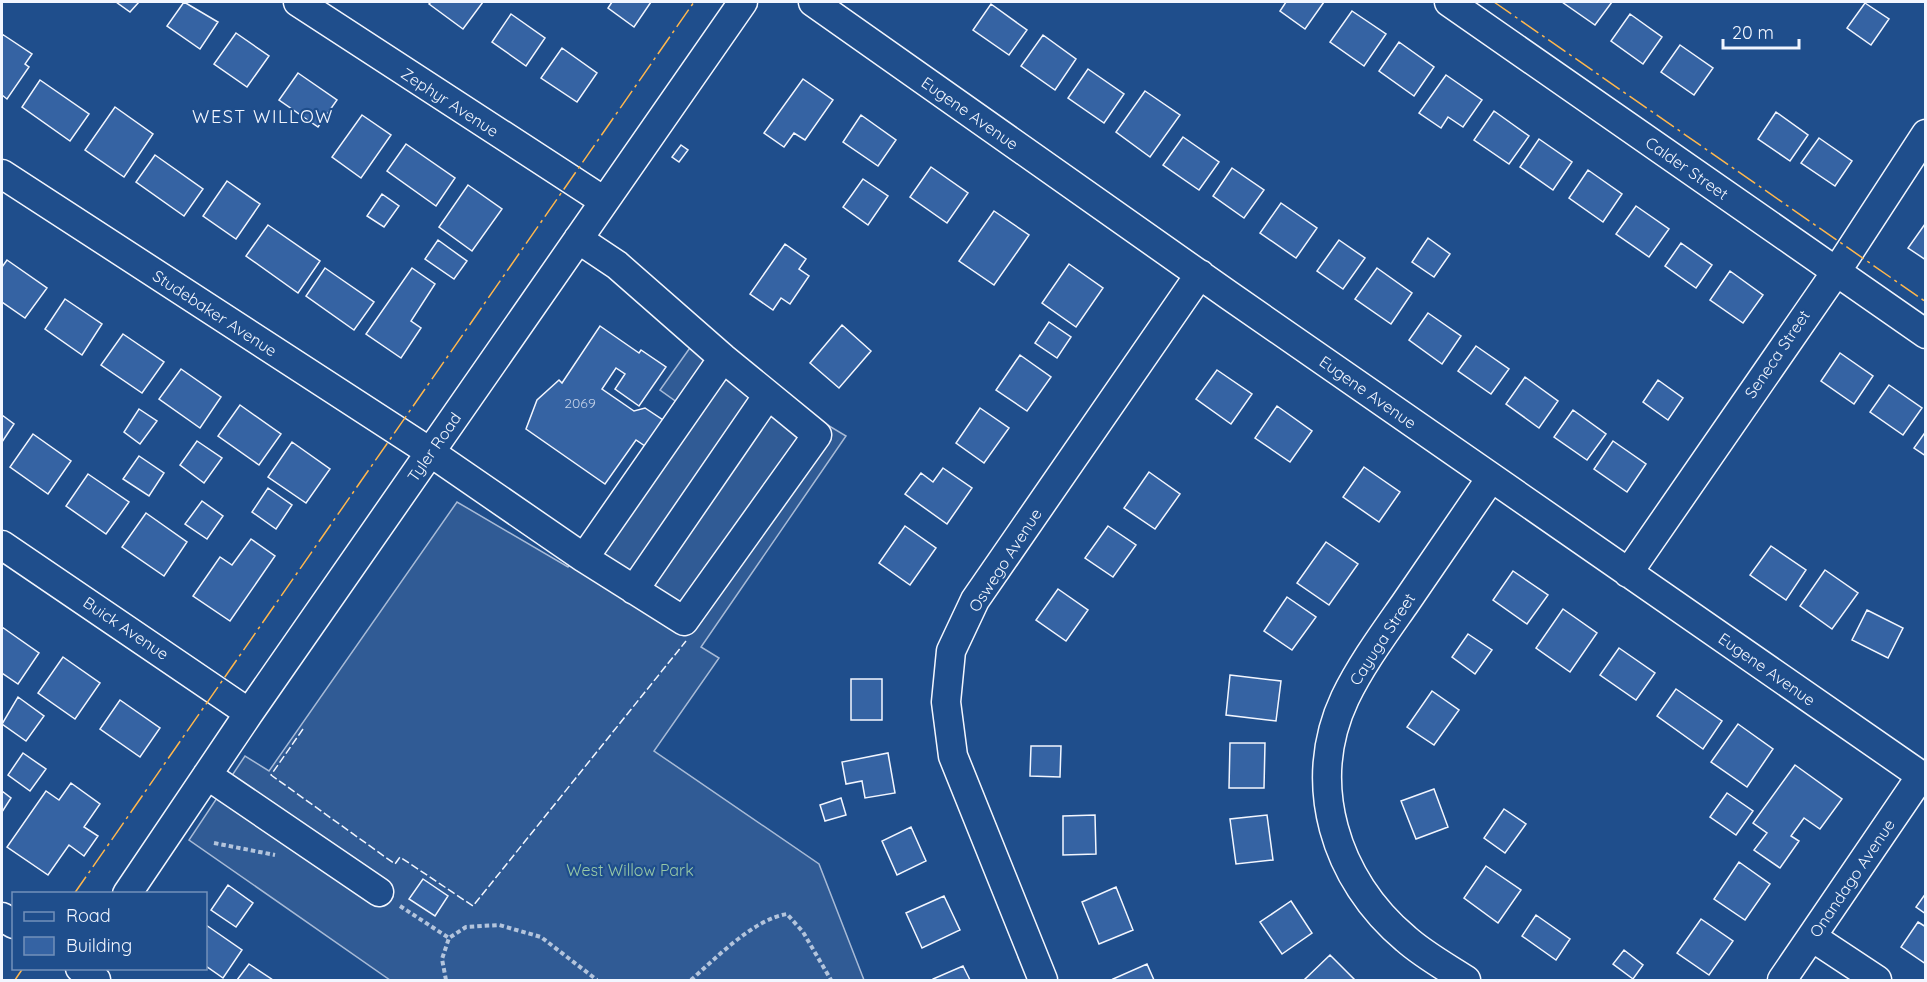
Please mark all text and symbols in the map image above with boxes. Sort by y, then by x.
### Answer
scale bar [1723,12,1800,50]
text: 20 m [1732,21,1774,44]
street label: Zephyr Avenue [397,63,503,141]
street label: Eugene Avenue [918,72,1022,154]
district label: WEST WILLOW [192,105,334,128]
street label: Calder Street [1642,132,1732,204]
street label: Studebaker Avenue [149,265,281,361]
street label: Seneca Street [1740,306,1814,402]
street label: Eugene Avenue [1316,351,1420,433]
house number: 2069 [564,394,596,412]
street label: Tyler Road [403,408,465,486]
street label: Oswego Avenue [964,505,1046,615]
street label: Cayuga Street [1345,589,1419,689]
street label: Buick Avenue [79,592,173,664]
street label: Eugene Avenue [1715,628,1819,710]
street label: Onandago Avenue [1805,815,1899,941]
park label: West Willow Park [566,860,694,880]
legend [12,892,207,970]
text: Road [66,904,111,927]
text: Building [66,934,132,957]

